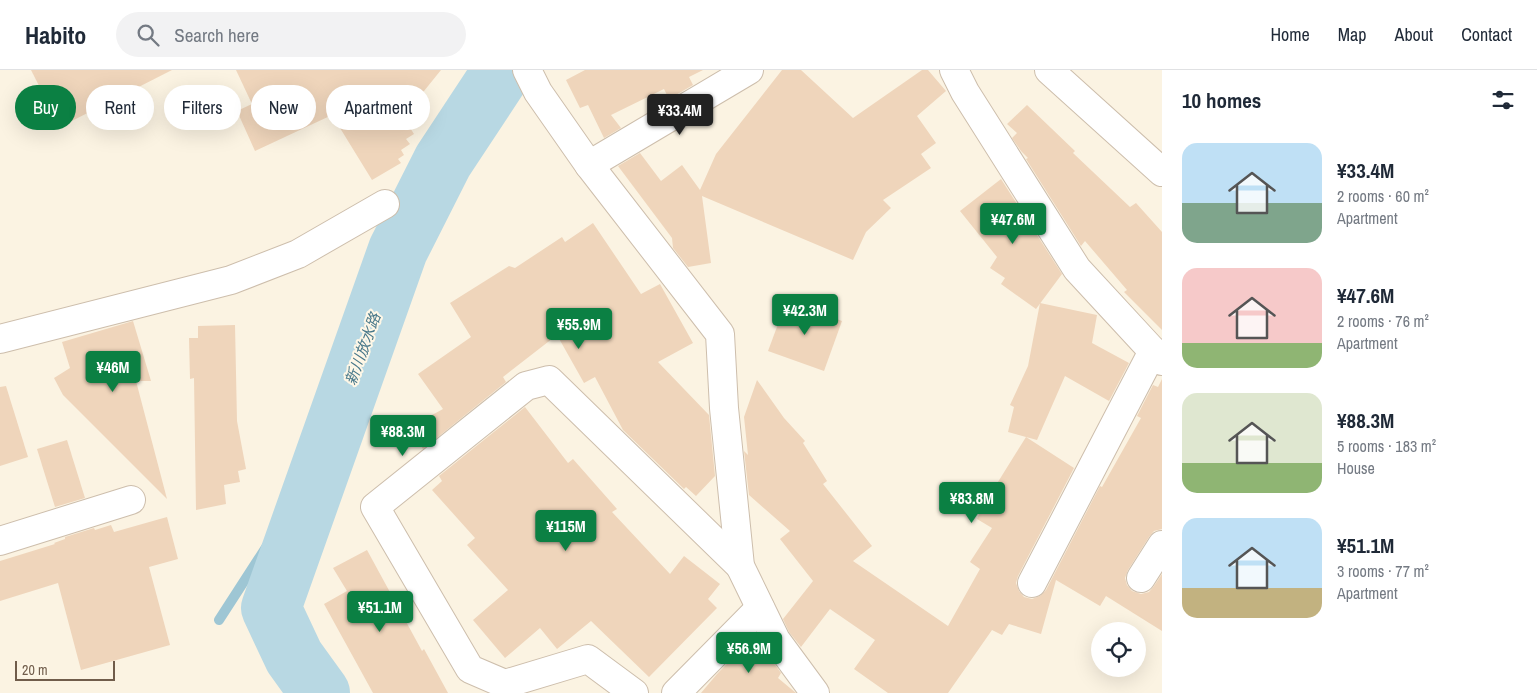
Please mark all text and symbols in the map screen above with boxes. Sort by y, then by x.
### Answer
search box [116,12,466,57]
text: Habito [25,19,86,51]
icon: search [134,21,162,49]
text: Search here [174,22,259,48]
text: Home [1270,22,1310,47]
text: Map [1338,22,1367,47]
text: About [1395,22,1433,47]
text: Contact [1461,22,1512,47]
chip: Buy [15,85,76,130]
chip: Rent [86,85,154,130]
chip: Filters [164,85,241,130]
chip: New [251,85,316,130]
chip: Apartment [326,85,430,130]
text: 10 homes [1182,86,1261,115]
icon: filters [1489,86,1517,114]
pin: ¥33.4M [639,93,721,136]
text: ¥33.4M [658,99,702,121]
text: ¥33.4M [1337,156,1394,185]
icon: home [1222,163,1282,223]
text: 2 rooms · 60 m² [1337,185,1429,207]
pin: ¥47.6M [972,202,1054,245]
text: Apartment [1337,207,1398,229]
text: ¥47.6M [991,208,1035,230]
text: ¥47.6M [1337,281,1394,310]
icon: home [1222,288,1282,348]
pin: ¥42.3M [764,294,846,336]
text: ¥42.3M [783,299,827,321]
water label: 新川放水路 [340,308,386,388]
pin: ¥55.9M [538,308,620,350]
text: 2 rooms · 76 m² [1337,310,1429,332]
text: ¥55.9M [557,313,601,335]
text: Apartment [1337,332,1398,354]
pin: ¥46M [83,350,143,393]
text: ¥46M [97,356,129,378]
text: ¥88.3M [1337,406,1394,435]
icon: home [1222,413,1282,473]
pin: ¥88.3M [362,414,444,457]
text: ¥88.3M [381,420,425,442]
text: 5 rooms · 183 m² [1337,435,1436,457]
text: House [1337,457,1375,479]
pin: ¥83.8M [931,482,1013,524]
text: ¥83.8M [950,487,994,509]
pin: ¥115M [531,510,601,552]
text: ¥115M [546,515,586,537]
text: ¥51.1M [1337,531,1394,560]
icon: home [1222,538,1282,598]
text: 3 rooms · 77 m² [1337,560,1429,582]
text: Apartment [1337,582,1398,604]
pin: ¥51.1M [339,590,421,633]
text: ¥51.1M [358,596,402,618]
map controls [1091,622,1146,677]
button: locate [1091,622,1146,677]
pin: ¥56.9M [708,632,790,674]
text: ¥56.9M [727,637,771,659]
scale bar [15,658,115,681]
text: 20 m [22,661,48,679]

